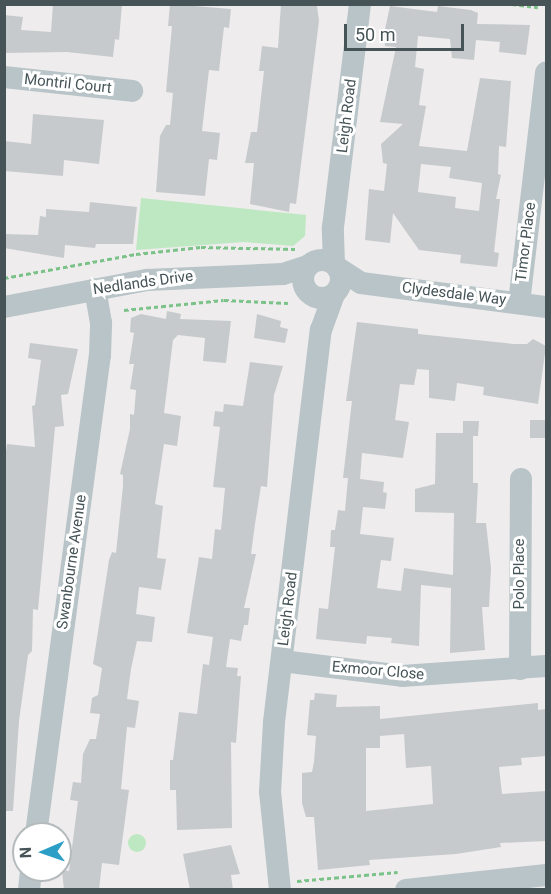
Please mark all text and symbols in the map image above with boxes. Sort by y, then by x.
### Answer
scale bar [347,12,467,50]
text: 50 m [355,24,395,45]
street label: Montril Court [23,70,113,98]
street label: Leigh Road [334,78,360,154]
street label: Timor Place [512,201,540,283]
street label: Nedlands Drive [92,267,194,299]
street label: Clydesdale Way [401,279,507,309]
street label: Swanbourne Avenue [54,493,90,631]
street label: Polo Place [511,539,529,609]
street label: Leigh Road [275,571,301,647]
street label: Exmoor Close [331,658,425,684]
north arrow [12,822,72,882]
text: N [16,847,35,859]

